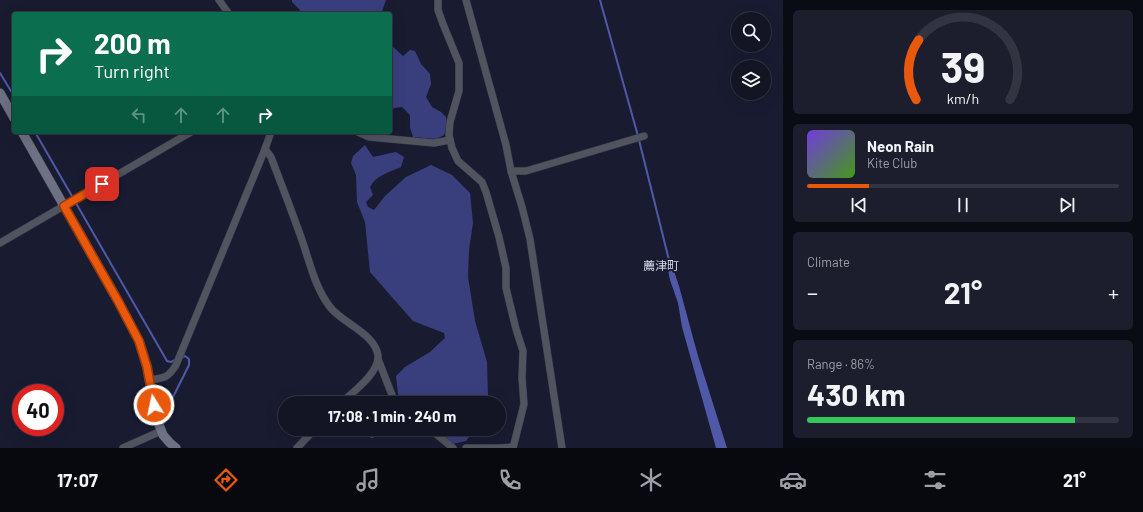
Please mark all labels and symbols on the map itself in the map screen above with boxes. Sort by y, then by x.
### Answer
pin [85,167,119,201]
district label: 薦津町 [643,258,679,272]
speed limit sign: 40 [12,384,64,436]
position arrow [133,384,175,426]

